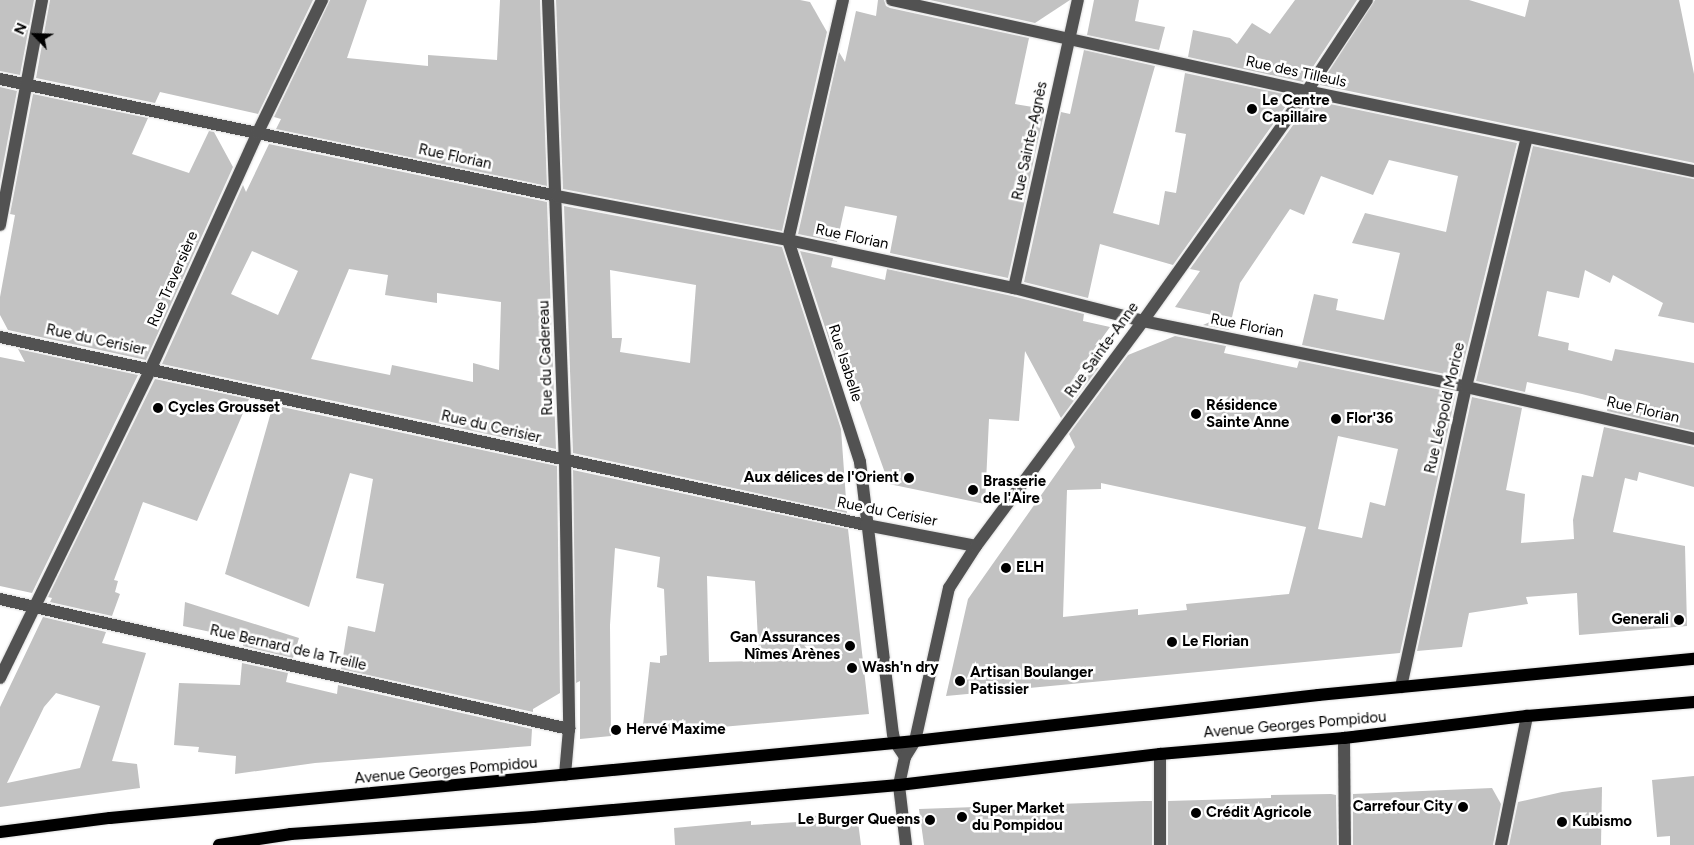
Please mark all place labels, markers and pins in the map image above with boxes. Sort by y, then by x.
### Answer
place label: Le Centre Capillaire [1262,91,1330,126]
marker: Le Centre Capillaire [1246,103,1258,115]
place label: Résidence Sainte Anne [1206,396,1289,431]
place label: Cycles Grousset [168,399,280,417]
marker: Cycles Grousset [152,402,164,414]
marker: Résidence Sainte Anne [1190,408,1202,420]
place label: Flor'36 [1346,410,1393,428]
marker: Flor'36 [1330,413,1342,425]
place label: Aux délices de l'Orient [744,469,899,487]
marker: Aux délices de l'Orient [903,472,915,484]
place label: Brasserie de l'Aire [983,472,1046,507]
marker: Brasserie de l'Aire [967,484,979,496]
place label: ELH [1016,559,1044,577]
marker: ELH [1000,562,1012,574]
place label: Generali [1611,611,1669,629]
marker: Generali [1673,614,1685,626]
place label: Gan Assurances Nîmes Arènes [730,628,840,663]
place label: Le Florian [1182,633,1249,651]
marker: Le Florian [1166,636,1178,648]
marker: Gan Assurances Nîmes Arènes [844,640,856,652]
place label: Wash'n dry [862,659,939,677]
marker: Wash'n dry [846,662,858,674]
place label: Artisan Boulanger Patissier [970,663,1093,698]
marker: Artisan Boulanger Patissier [954,675,966,687]
place label: Hervé Maxime [626,721,725,739]
marker: Hervé Maxime [610,724,622,736]
place label: Carrefour City [1353,798,1453,816]
place label: Super Market du Pompidou [972,799,1065,834]
marker: Carrefour City [1457,801,1469,813]
place label: Crédit Agricole [1206,804,1311,822]
marker: Crédit Agricole [1190,807,1202,819]
place label: Le Burger Queens [798,811,920,829]
marker: Super Market du Pompidou [956,811,968,823]
place label: Kubismo [1572,813,1632,831]
marker: Le Burger Queens [924,814,936,826]
marker: Kubismo [1556,816,1568,828]

